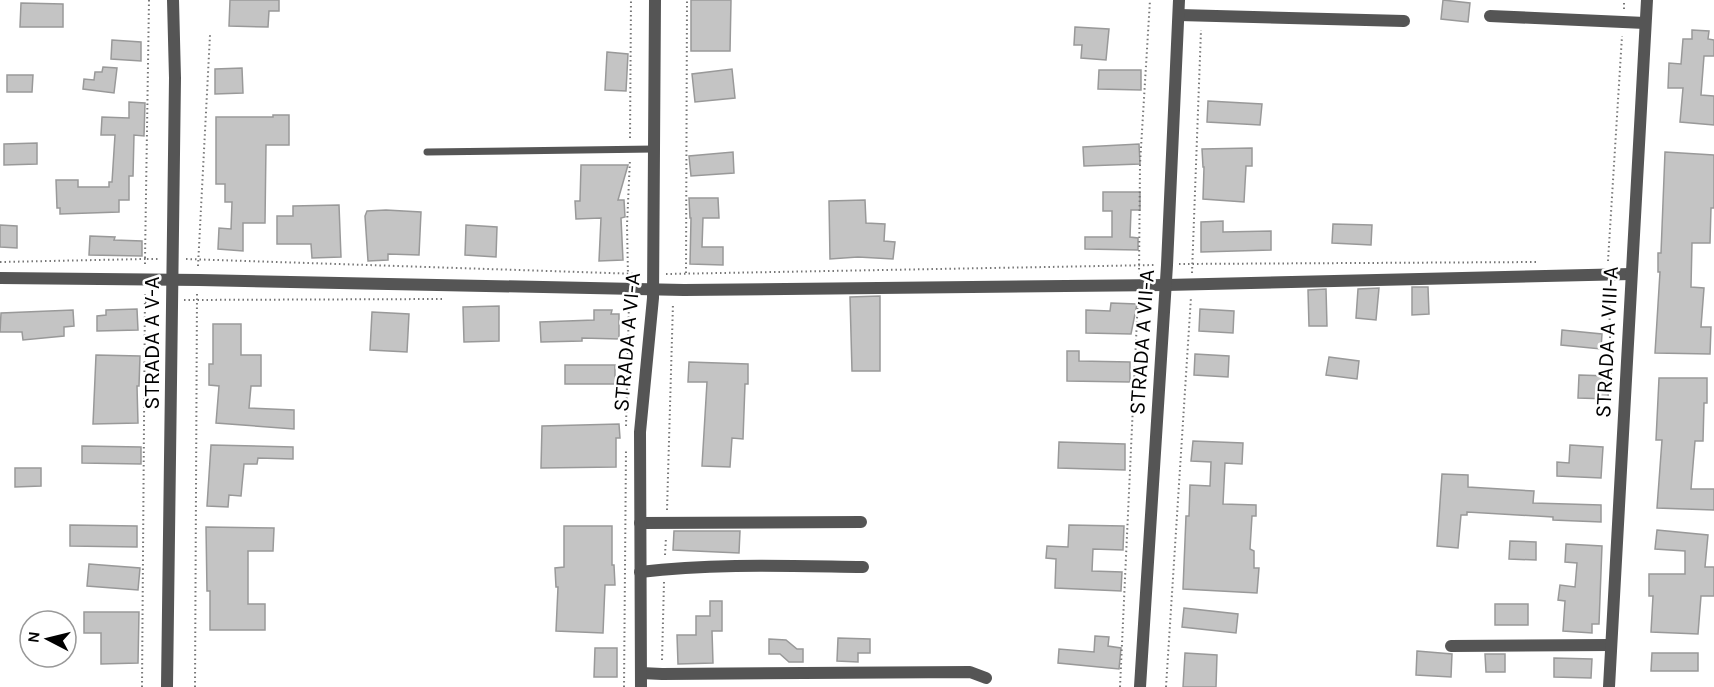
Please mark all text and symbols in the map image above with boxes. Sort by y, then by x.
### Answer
street label: STRADA A VIII-A [1590,265,1624,419]
street label: STRADA A VII-A [1124,268,1160,416]
street label: STRADA A VI-A [608,271,646,413]
street label: STRADA A V-A [139,276,165,410]
north arrow [18,609,78,669]
text: N [23,630,44,644]

